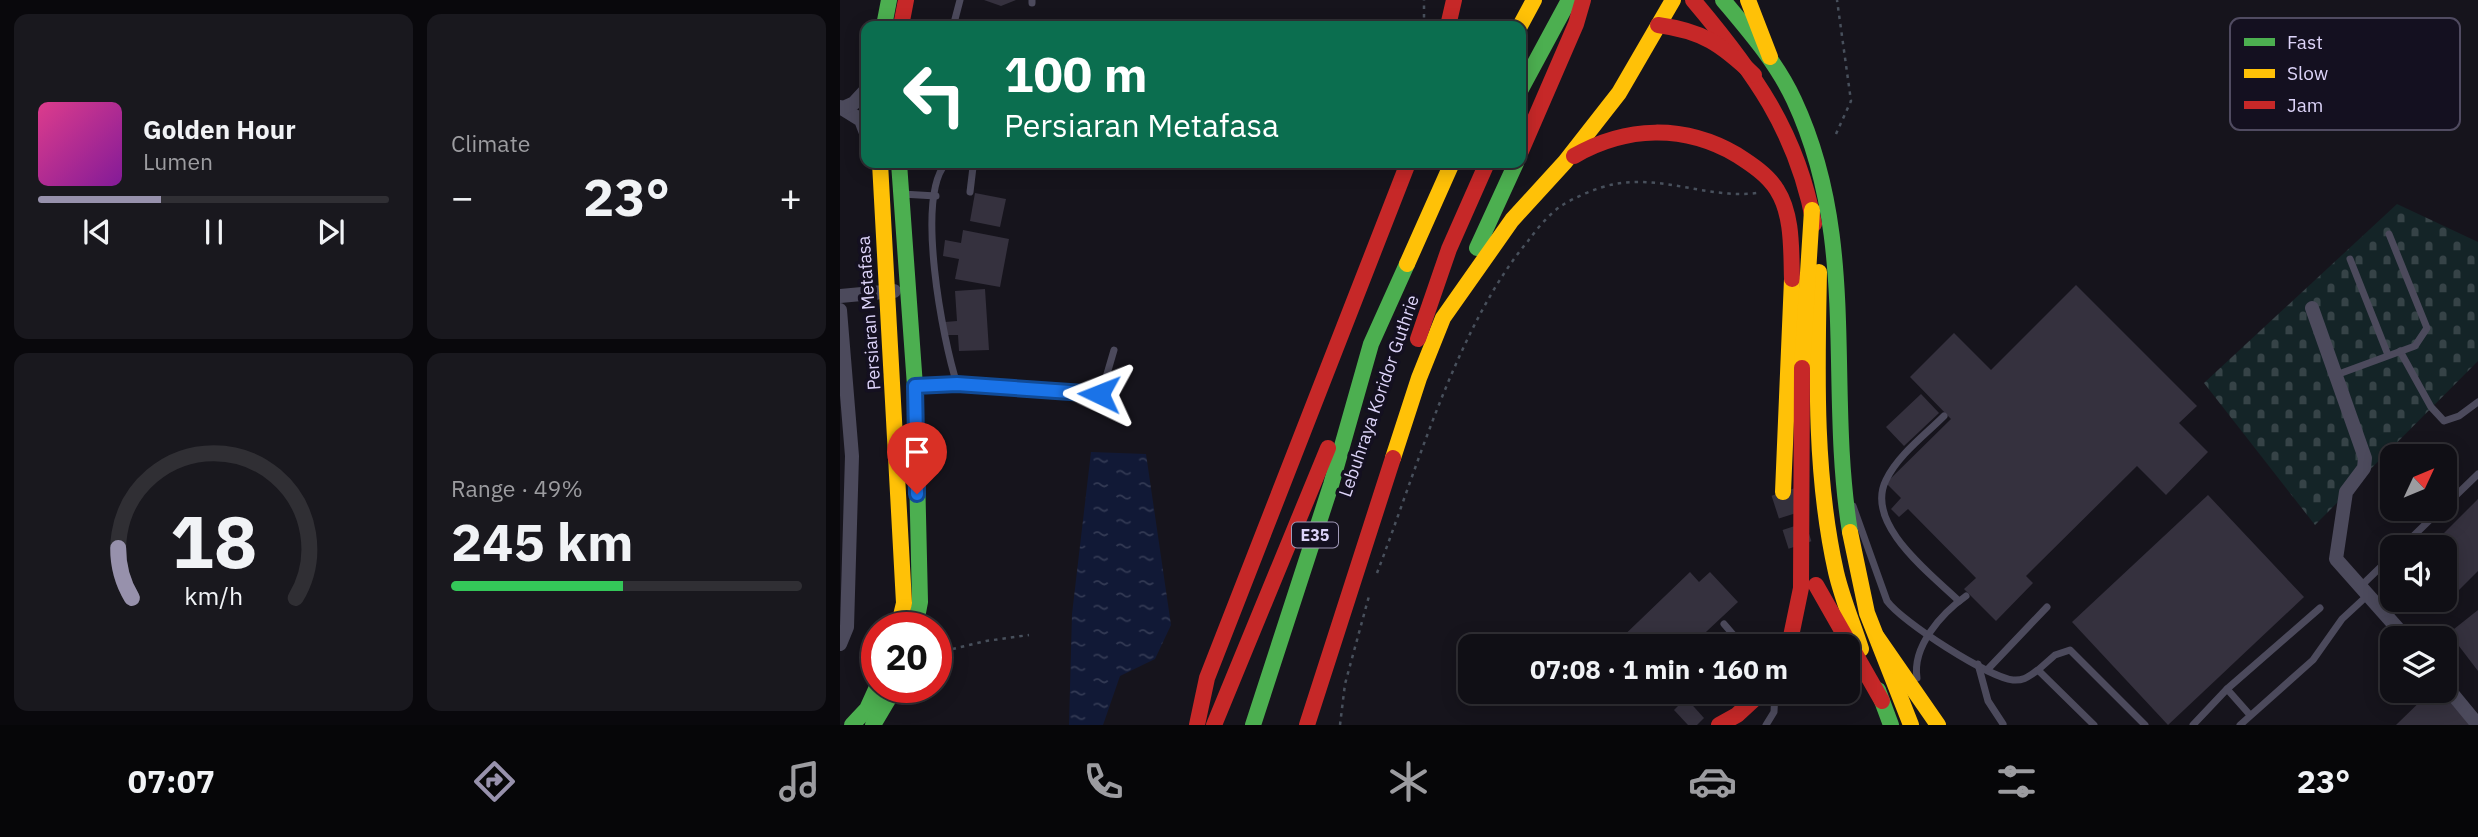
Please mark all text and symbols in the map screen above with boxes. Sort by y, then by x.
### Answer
legend [2230,18,2460,130]
text: Fast [2287,30,2323,54]
text: 100 m [1004,42,1148,105]
icon: left [889,49,980,140]
text: Slow [2287,61,2328,85]
text: Jam [2287,93,2323,117]
text: Persiaran Metafasa [1004,104,1279,146]
text: Golden Hour [143,112,296,146]
text: Climate [451,128,530,158]
text: Lumen [143,146,213,176]
text: 23° [583,163,670,230]
text: − [451,172,474,221]
text: + [779,172,802,221]
icon: previous [78,213,116,251]
icon: pause [195,213,233,251]
icon: next [312,213,350,251]
street label: Persiaran Metafasa [852,235,885,391]
street label: Lebuhraya Koridor Guthrie [1333,292,1424,500]
position arrow [1062,357,1136,431]
pin [887,422,947,494]
icon: arrive [898,433,936,471]
north arrow [2380,444,2457,522]
map controls [2380,444,2457,703]
text: Range · 49% [451,473,583,503]
text: 18 [170,493,257,588]
text: 245 km [451,508,633,575]
road number: E35 [1292,522,1338,548]
button: sound [2380,535,2457,612]
text: km/h [184,579,243,612]
speed limit sign: 20 [861,612,952,703]
button: layers [2380,626,2457,703]
text: 07:08 · 1 min · 160 m [1530,652,1788,686]
icon: directions [470,757,519,806]
icon: music [775,757,824,806]
icon: phone [1079,757,1128,806]
icon: climate [1384,757,1433,806]
icon: car [1688,757,1737,806]
icon: filters [1992,757,2041,806]
text: 07:07 [128,760,215,802]
text: 23° [2297,760,2350,802]

